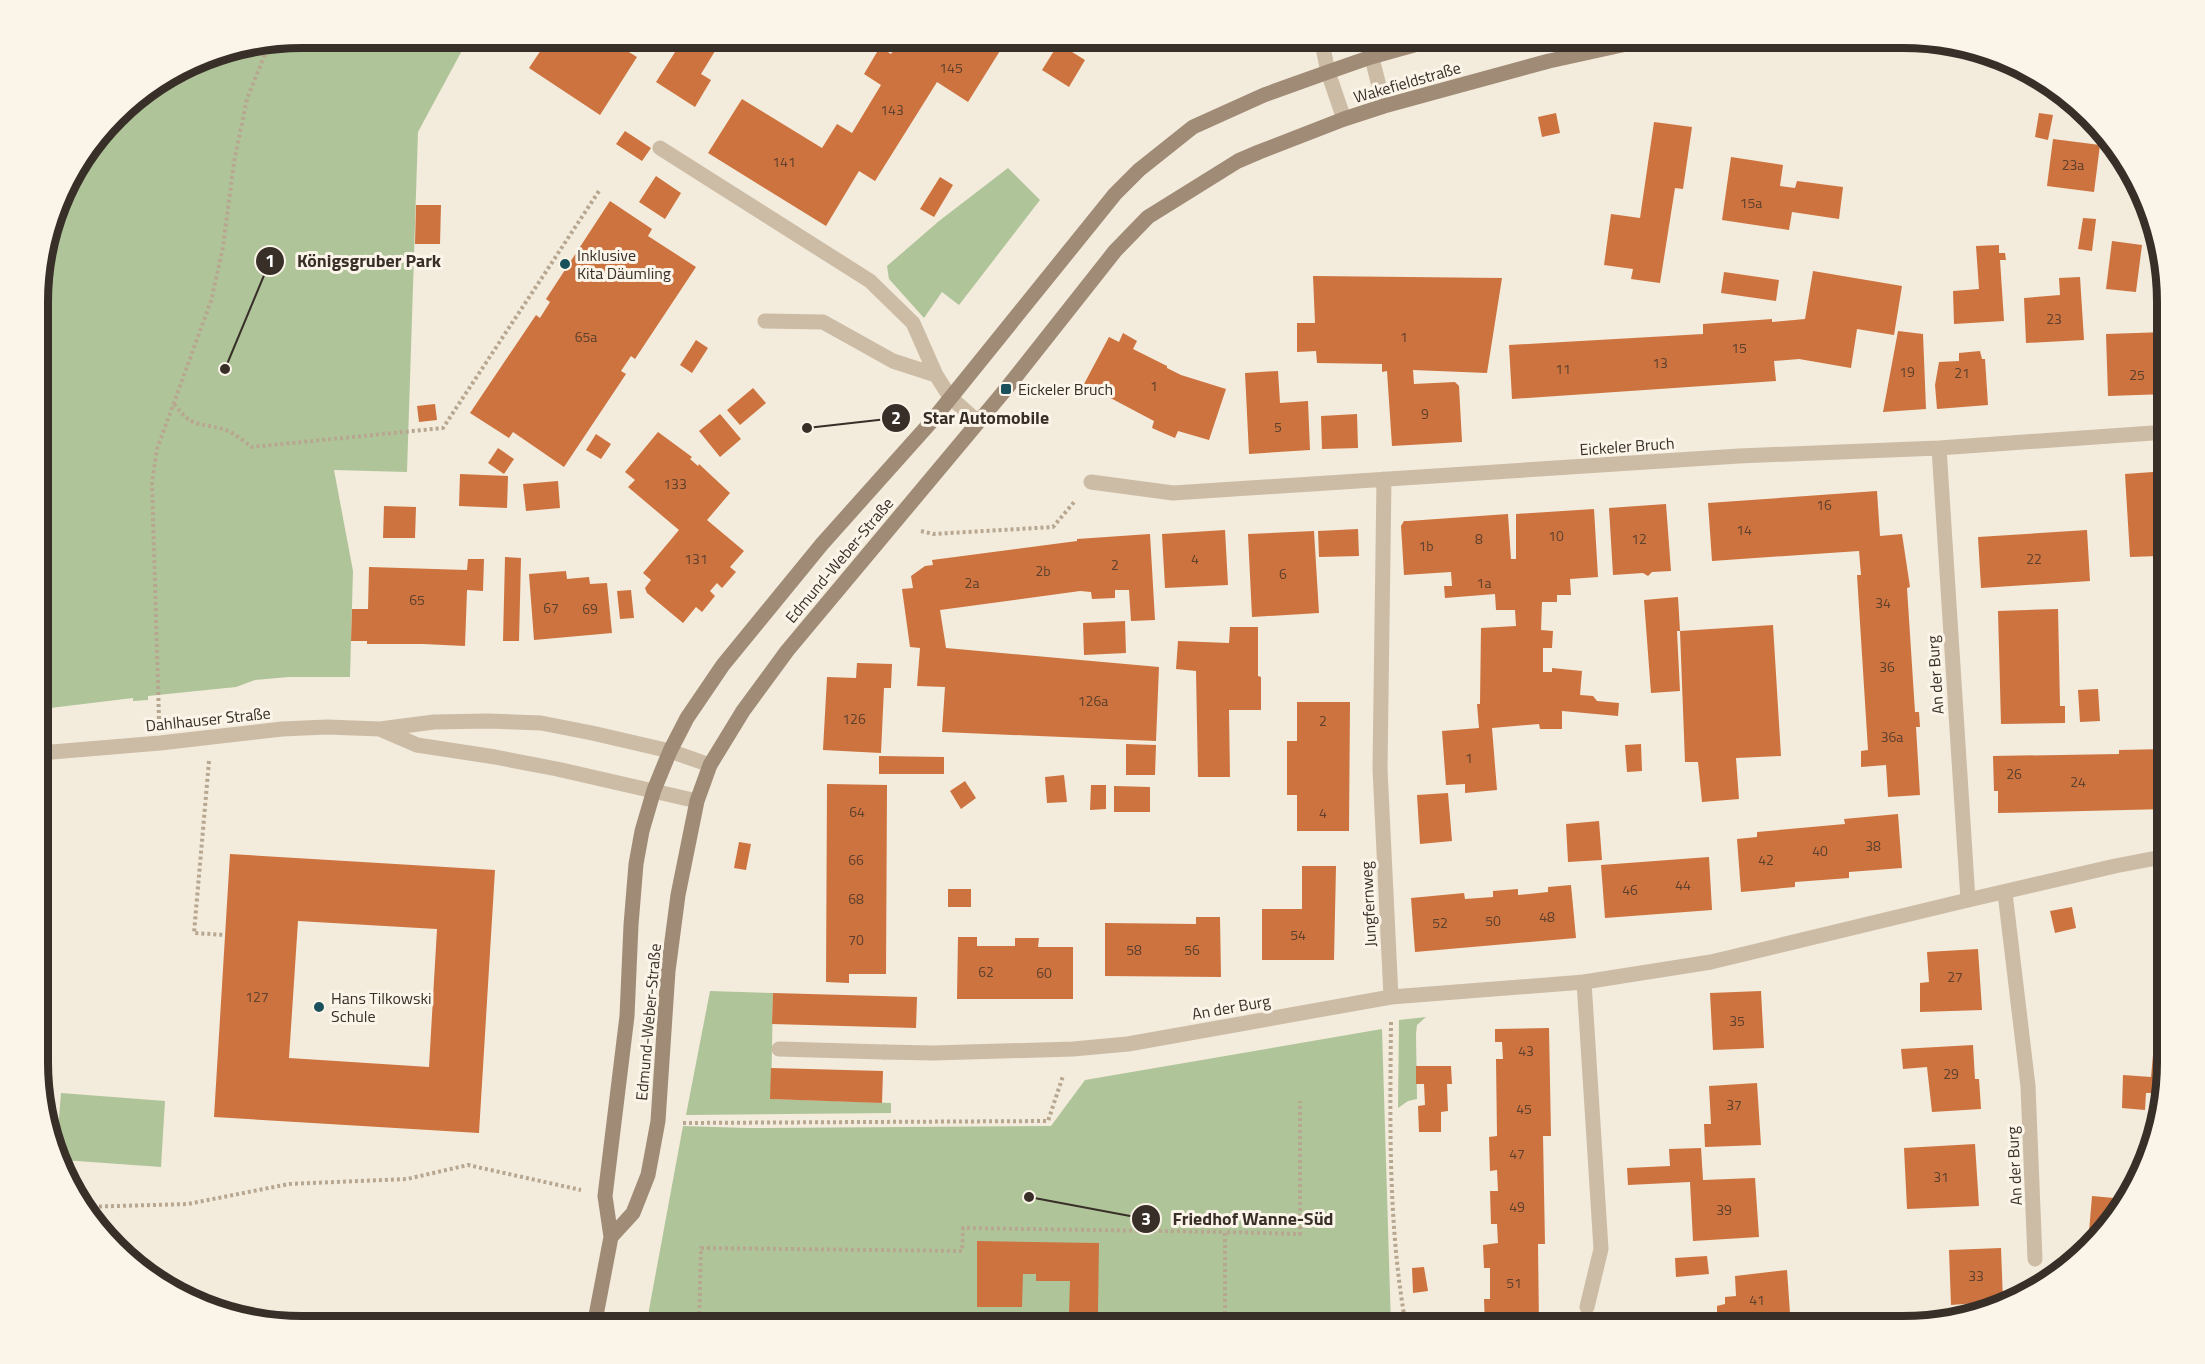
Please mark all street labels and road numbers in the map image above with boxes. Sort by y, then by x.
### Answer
street label: Wakefieldstraße [1351,55,1463,109]
street label: Eickeler Bruch [1579,431,1675,461]
street label: Edmund-Weber-Straße [779,492,899,628]
street label: An der Burg [1920,635,1950,715]
street label: Dahlhauser Straße [144,701,272,737]
street label: Jungfernweg [1354,861,1382,947]
street label: Edmund-Weber-Straße [629,942,667,1102]
street label: An der Burg [1190,988,1272,1026]
street label: An der Burg [2000,1126,2028,1206]

